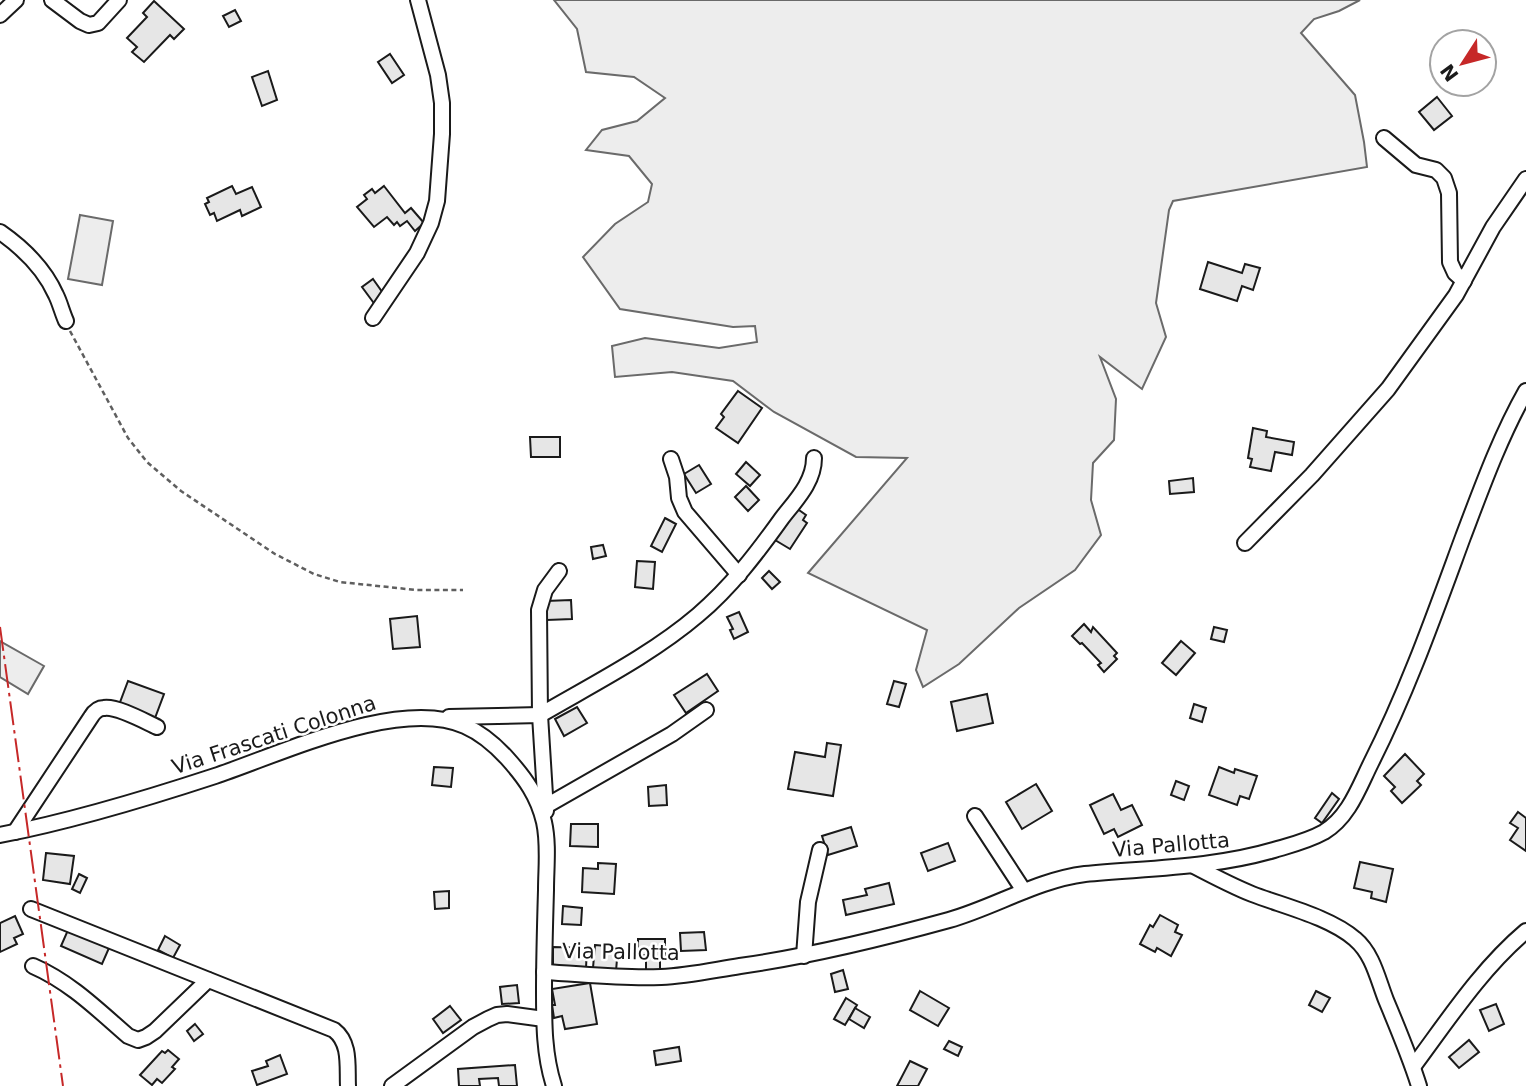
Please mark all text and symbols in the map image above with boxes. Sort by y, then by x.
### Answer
north arrow [1428,28,1498,98]
text: N [1436,60,1463,86]
street label: Via Frascati Colonna [169,691,379,779]
street label: Via Pallotta [1111,828,1231,862]
street label: Via Pallotta [562,939,680,965]

